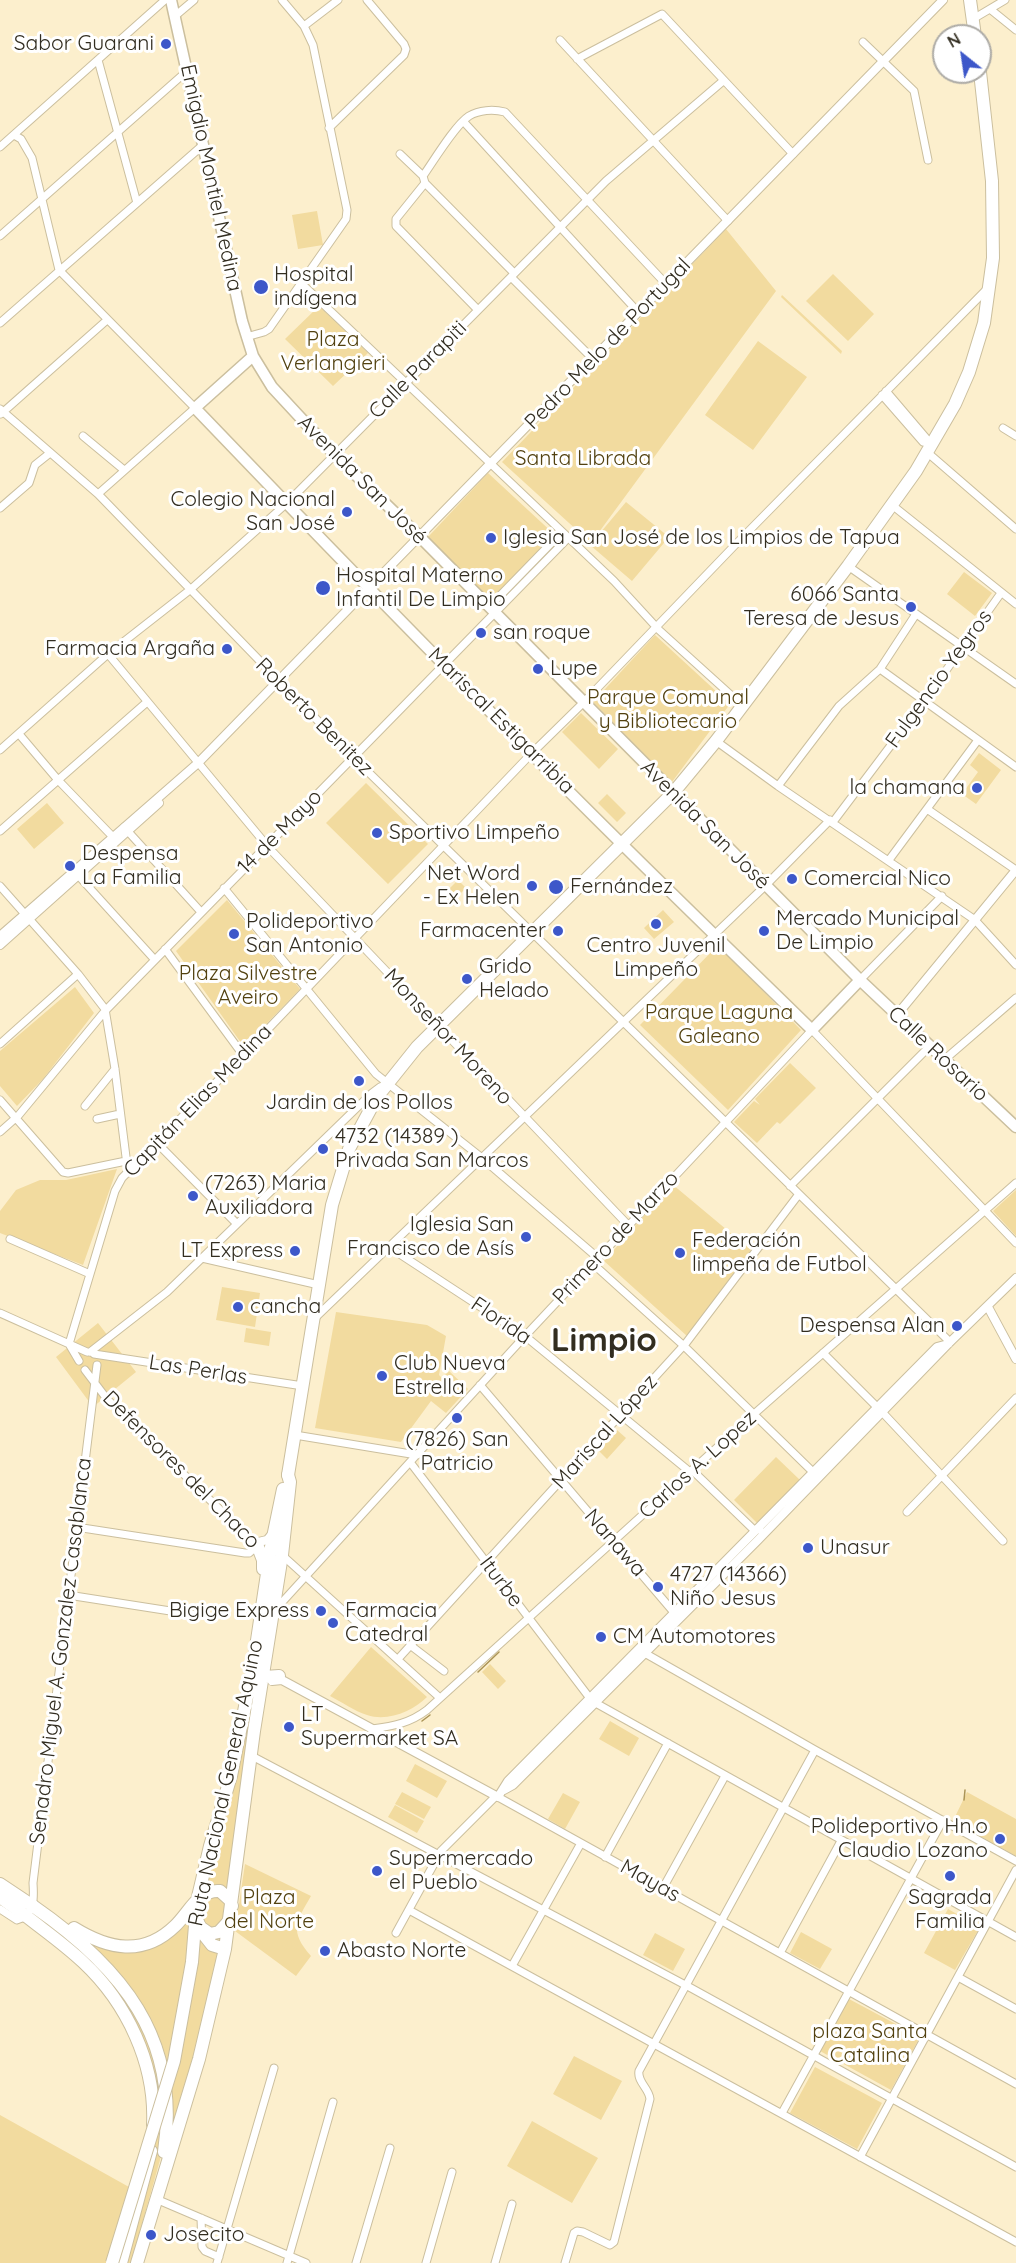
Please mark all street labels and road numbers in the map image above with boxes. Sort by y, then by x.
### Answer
street label: Emigdio Montiel Medina [175,62,247,294]
street label: Pedro Melo de Portugal [520,253,696,435]
street label: Calle Parapiti [364,316,472,424]
street label: Avenida San José [292,410,432,550]
street label: Fulgencio Yegros [880,605,998,753]
street label: Mariscal Estigarribia [423,643,579,799]
street label: Roberto Benitez [250,653,378,781]
street label: Avenida San José [635,755,775,895]
street label: 14 de Mayo [232,784,328,880]
street label: Monseñor Moreno [378,964,518,1110]
street label: Calle Rosario [883,1001,993,1107]
street label: Capitán Elias Medina [119,1020,277,1182]
street label: Primero de Marzo [548,1166,684,1310]
street label: Florida [466,1292,536,1350]
street label: Las Perlas [147,1350,249,1390]
street label: Mariscal López [547,1370,663,1494]
street label: Defensores del Chaco [97,1386,265,1554]
street label: Carlos A. Lopez [634,1406,762,1524]
street label: Senadro Miguel A. Gonzalez Casablanca [25,1456,97,1846]
street label: Nanawa [579,1504,651,1582]
street label: Iturbe [474,1552,528,1612]
street label: Ruta Nacional General Aquino [183,1638,269,1928]
street label: Mayas [616,1854,684,1908]

